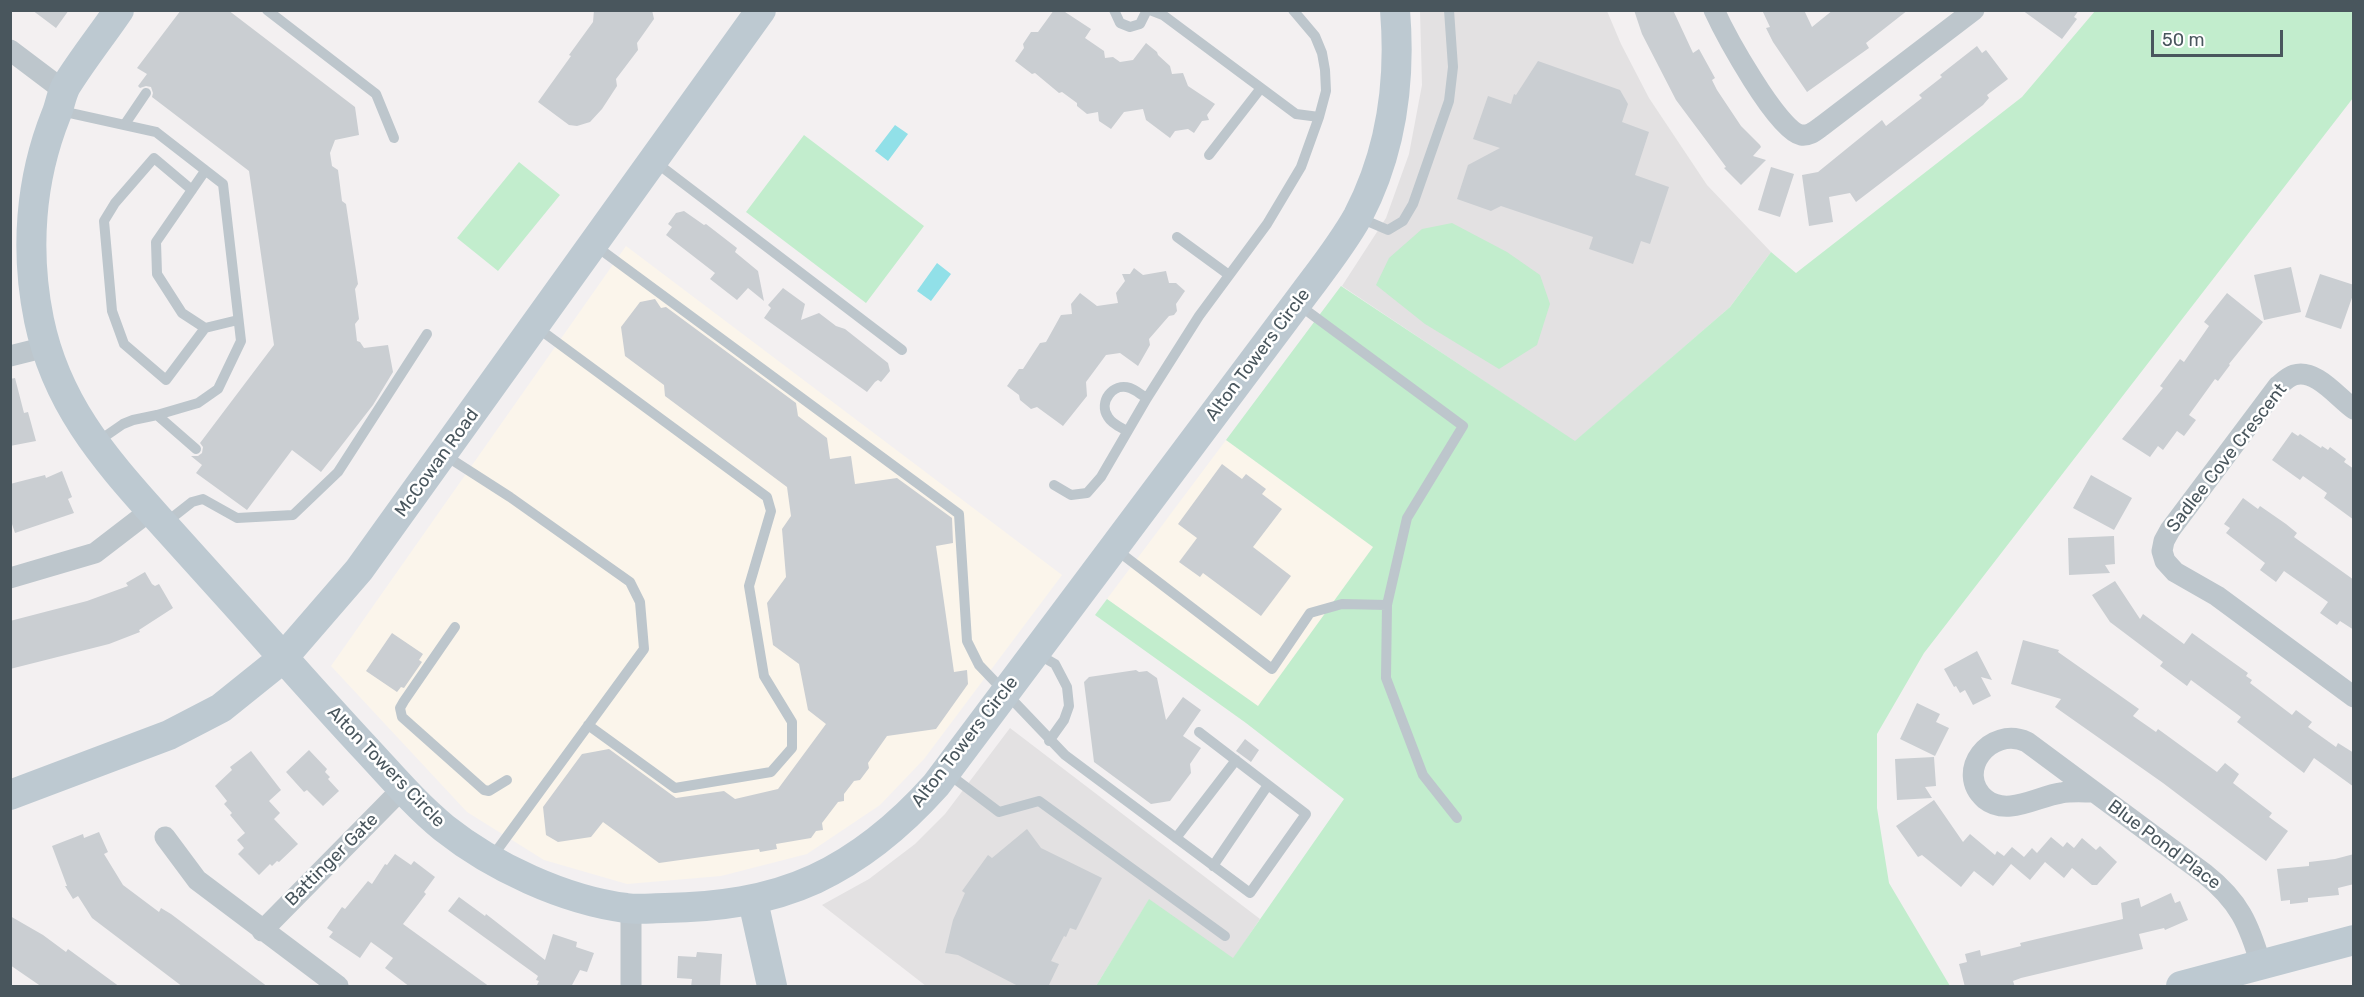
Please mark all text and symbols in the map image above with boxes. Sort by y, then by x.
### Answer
scale bar [2154,18,2286,56]
text: 50 m [2162,29,2205,51]
street label: Alton Towers Circle [1201,285,1315,425]
street label: Sadlee Cove Crescent [2162,379,2292,537]
street label: McCowan Road [391,405,483,521]
street label: Alton Towers Circle [907,672,1023,812]
street label: Alton Towers Circle [323,702,449,832]
street label: Blue Pond Place [2103,796,2225,894]
street label: Battinger Gate [281,809,383,911]

